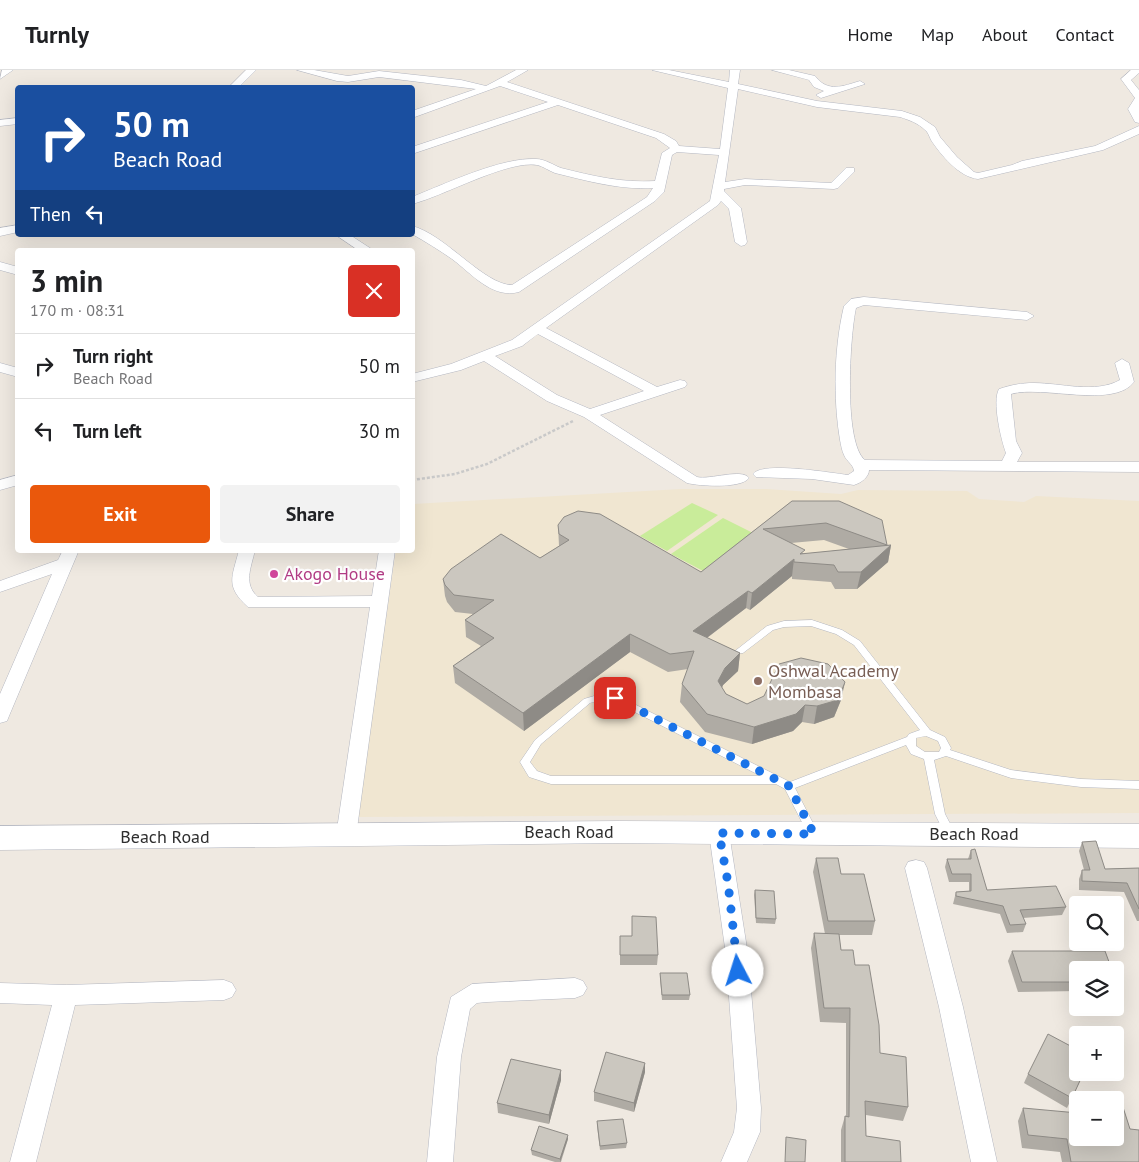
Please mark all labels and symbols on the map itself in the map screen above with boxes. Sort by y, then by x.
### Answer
place label: Akogo House [284,562,385,585]
marker: Akogo House [268,568,280,580]
place label: Oshwal Academy Mombasa [768,659,899,703]
marker: Oshwal Academy Mombasa [752,675,764,687]
pin [594,677,636,719]
street label: Beach Road [524,820,614,843]
street label: Beach Road [929,822,1019,845]
street label: Beach Road [120,825,210,848]
position arrow [711,944,763,996]

